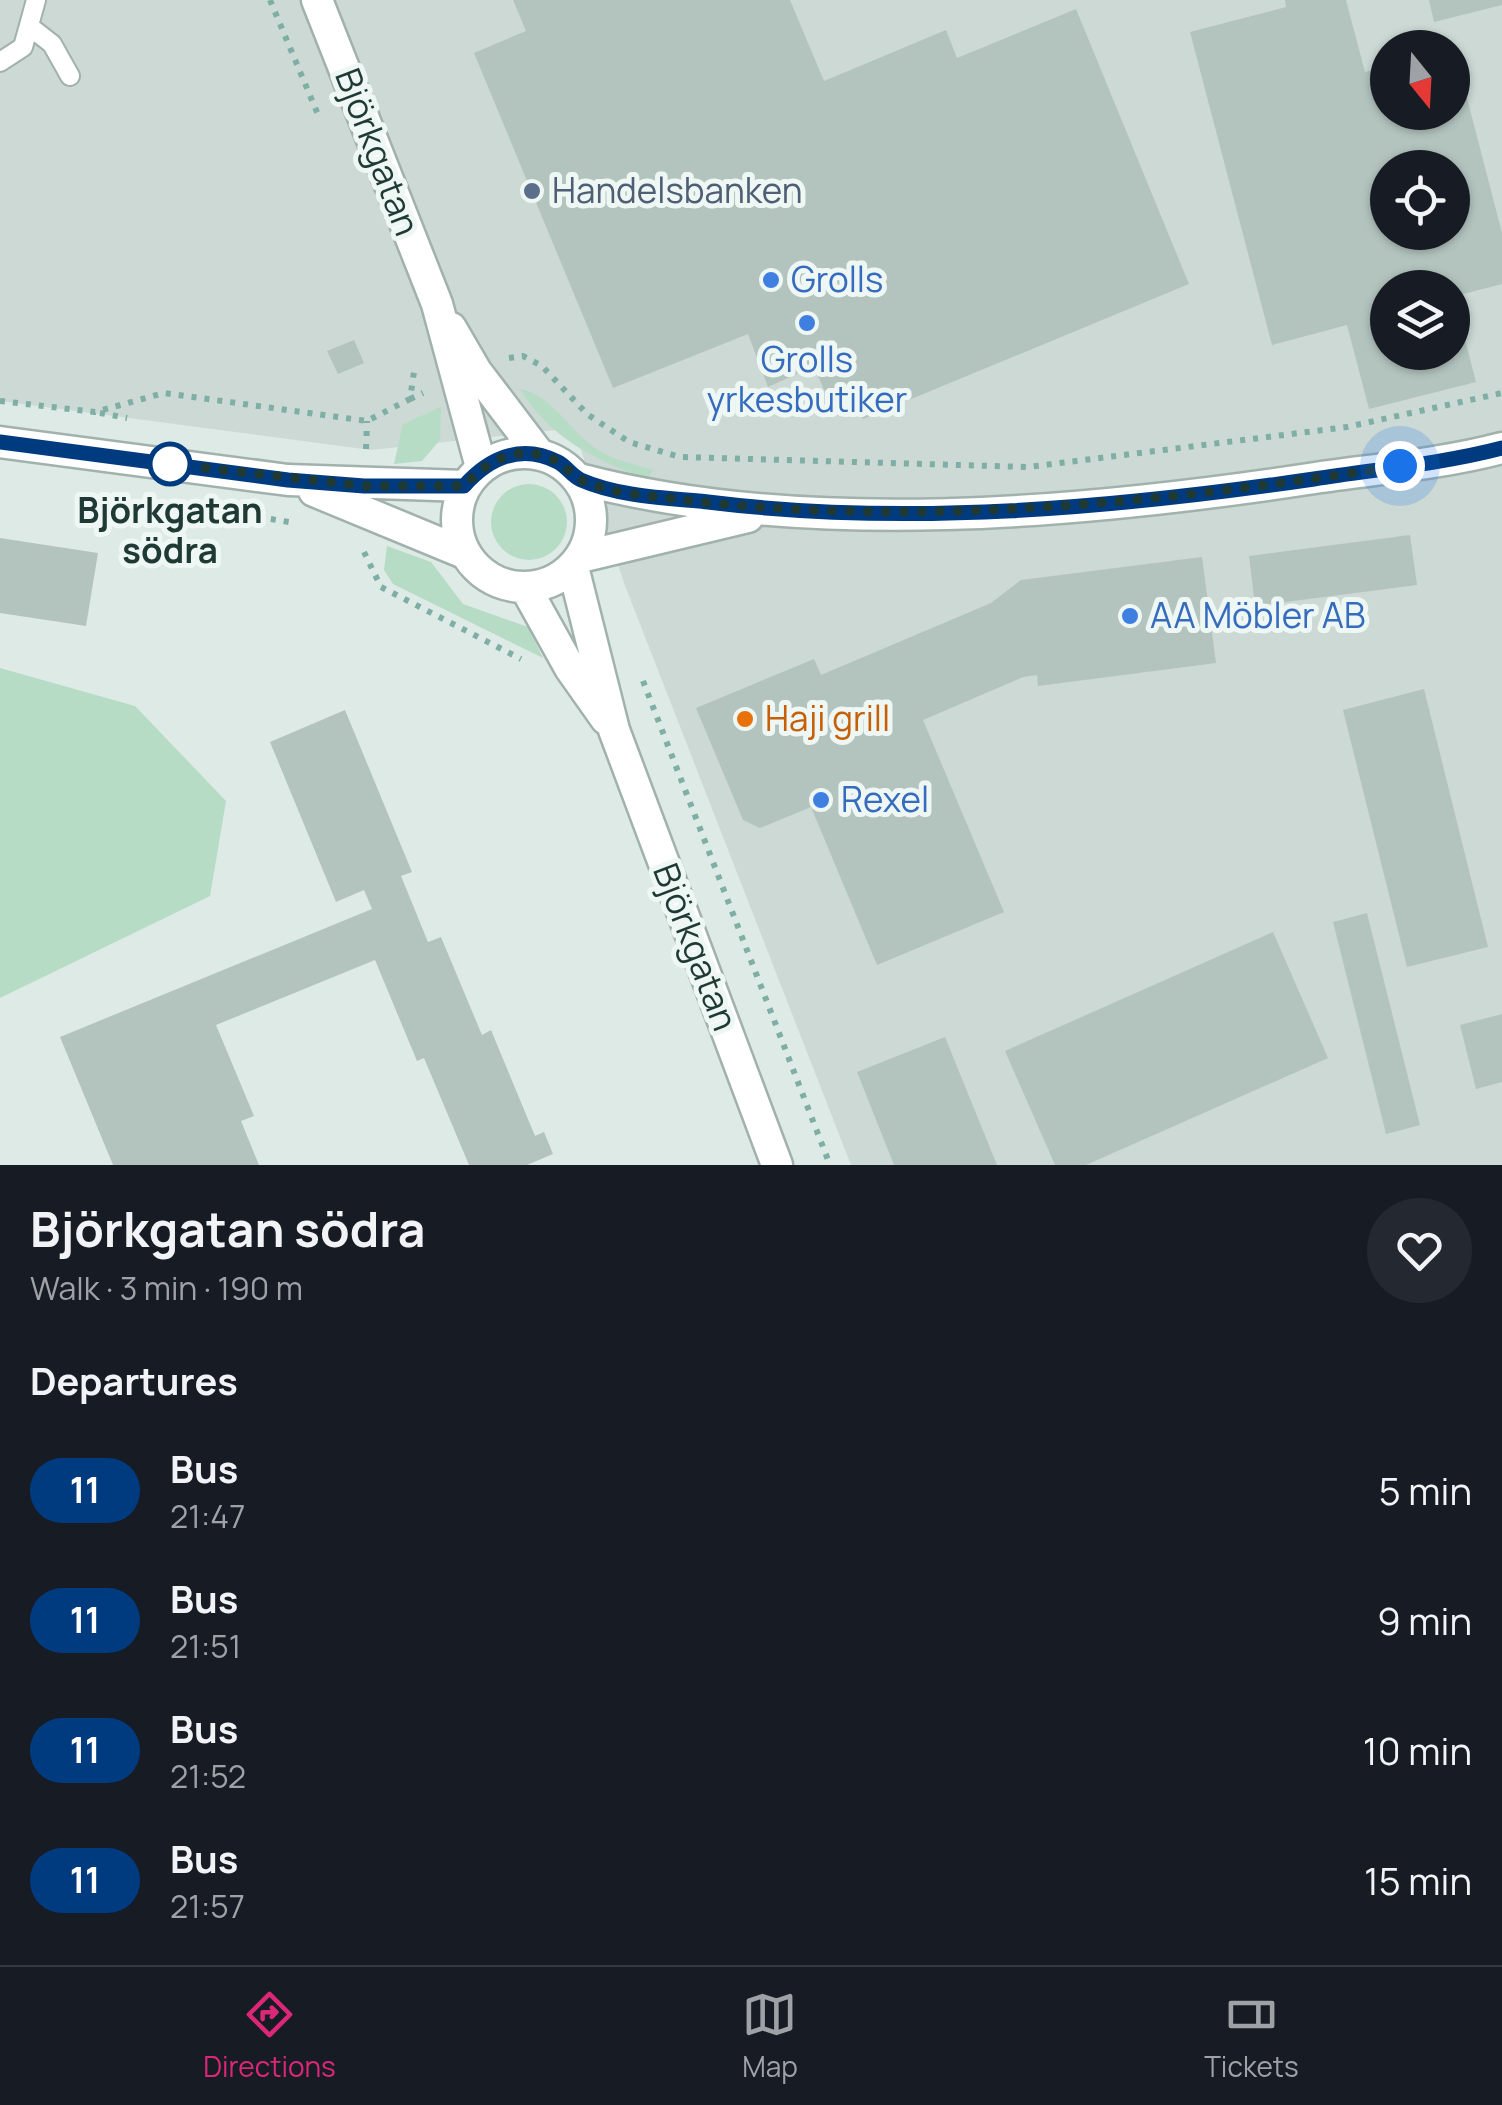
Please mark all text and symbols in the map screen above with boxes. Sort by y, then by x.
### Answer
north arrow [1370,30,1470,130]
map controls [1370,30,1470,370]
street label: Björkgatan [324,61,432,242]
button: locate [1370,150,1470,250]
place label: Handelsbanken [552,166,803,214]
marker: Handelsbanken [521,180,543,202]
place label: Grolls [791,255,883,303]
marker: Grolls [760,269,782,291]
button: layers [1370,270,1470,370]
marker: Grolls yrkesbutiker [796,312,818,334]
place label: Grolls yrkesbutiker [707,335,907,423]
your location [1375,441,1425,491]
marker: Björkgatan södra [149,443,191,485]
place label: Björkgatan södra [77,486,263,574]
place label: AA Möbler AB [1150,591,1365,639]
marker: AA Möbler AB [1119,605,1141,627]
place label: Haji grill [765,694,890,742]
marker: Haji grill [734,708,756,730]
place label: Rexel [841,775,929,823]
marker: Rexel [810,789,832,811]
street label: Björkgatan [642,856,750,1037]
text: Björkgatan södra [30,1196,426,1261]
button: heart [1367,1198,1472,1303]
text: Walk · 3 min · 190 m [30,1266,303,1310]
text: Departures [30,1354,238,1406]
text: Bus [170,1442,238,1494]
text: 5 min [1379,1464,1472,1516]
text: 11 [70,1466,100,1514]
text: 21:47 [170,1494,245,1538]
text: Bus [170,1572,238,1624]
text: 9 min [1377,1594,1472,1646]
text: 11 [70,1596,100,1644]
text: 21:51 [170,1624,241,1668]
text: Bus [170,1702,238,1754]
text: 10 min [1363,1724,1472,1776]
text: 11 [70,1726,100,1774]
text: 21:52 [170,1754,246,1798]
text: Bus [170,1832,238,1884]
text: 15 min [1364,1854,1472,1906]
text: 11 [70,1856,100,1904]
text: 21:57 [170,1884,245,1928]
tab: Directions [203,1987,336,2085]
tab: Map [742,1987,798,2085]
tab: Tickets [1204,1987,1299,2085]

